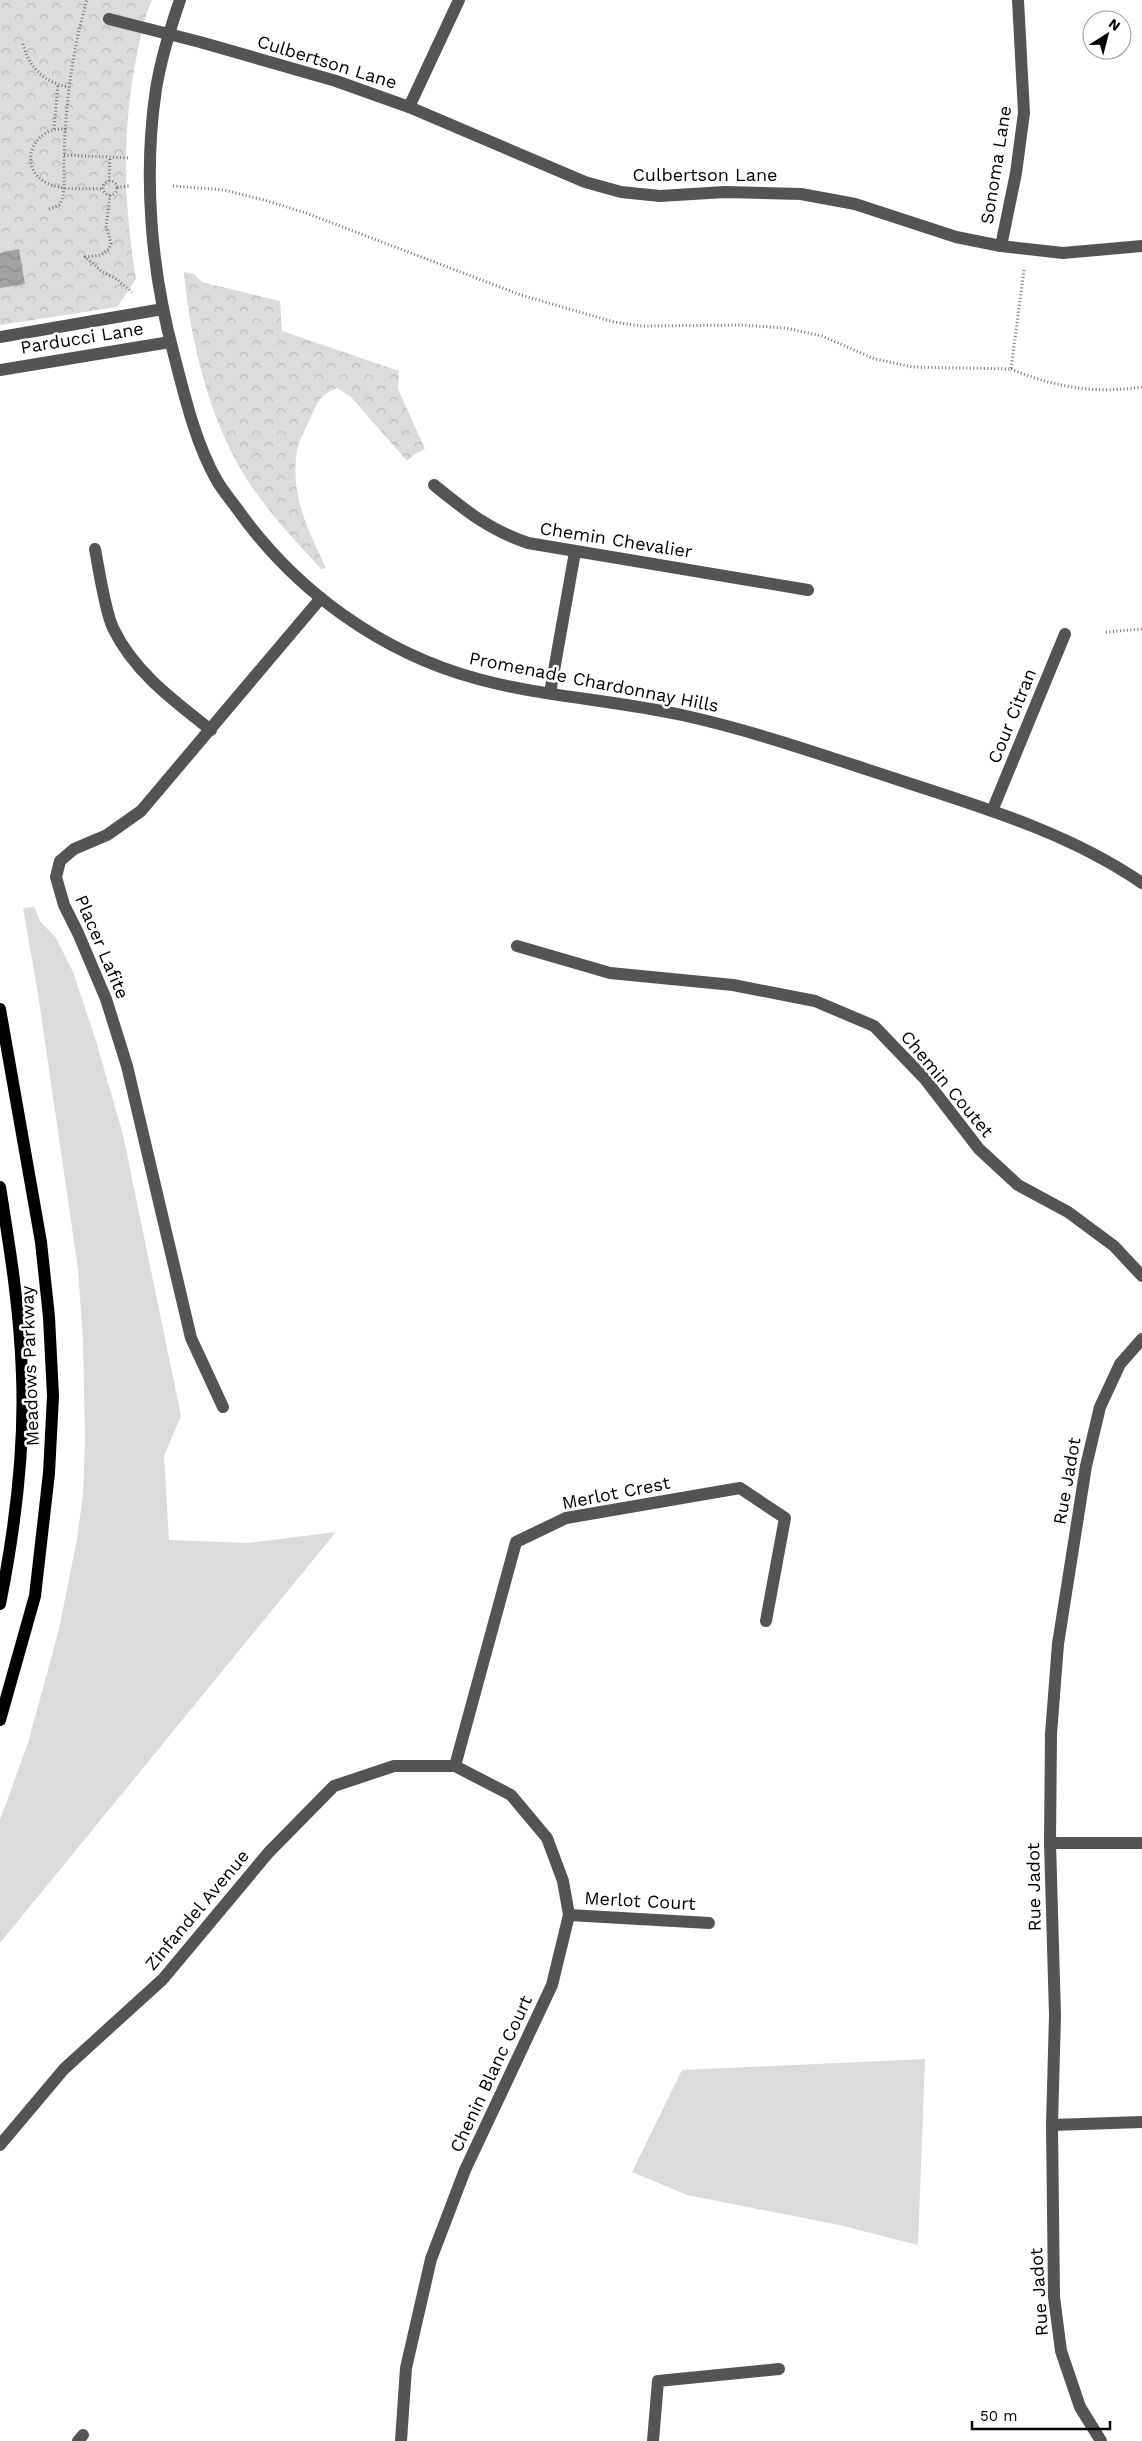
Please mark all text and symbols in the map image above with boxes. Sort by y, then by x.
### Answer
north arrow [1082,10,1132,60]
text: N [1106,15,1124,34]
street label: Culbertson Lane [255,30,400,93]
street label: Sonoma Lane [976,104,1015,226]
street label: Culbertson Lane [632,164,778,185]
street label: Parducci Lane [19,317,145,358]
street label: Chemin Chevalier [538,517,694,562]
street label: Promenade Chardonnay Hills [468,647,721,716]
street label: Cour Citran [983,665,1040,766]
street label: Placer Lafite [71,892,134,1002]
street label: Chemin Coutet [897,1026,998,1142]
street label: Meadows Parkway [16,1285,43,1447]
street label: Rue Jadot [1048,1435,1085,1526]
street label: Merlot Crest [560,1472,672,1513]
street label: Rue Jadot [1022,1842,1045,1931]
street label: Zinfandel Avenue [140,1845,253,1974]
street label: Merlot Court [584,1887,697,1914]
street label: Chenin Blanc Court [445,1992,536,2155]
street label: Rue Jadot [1025,2247,1052,2337]
scale bar [972,2398,1110,2430]
text: 50 m [980,2407,1017,2425]

